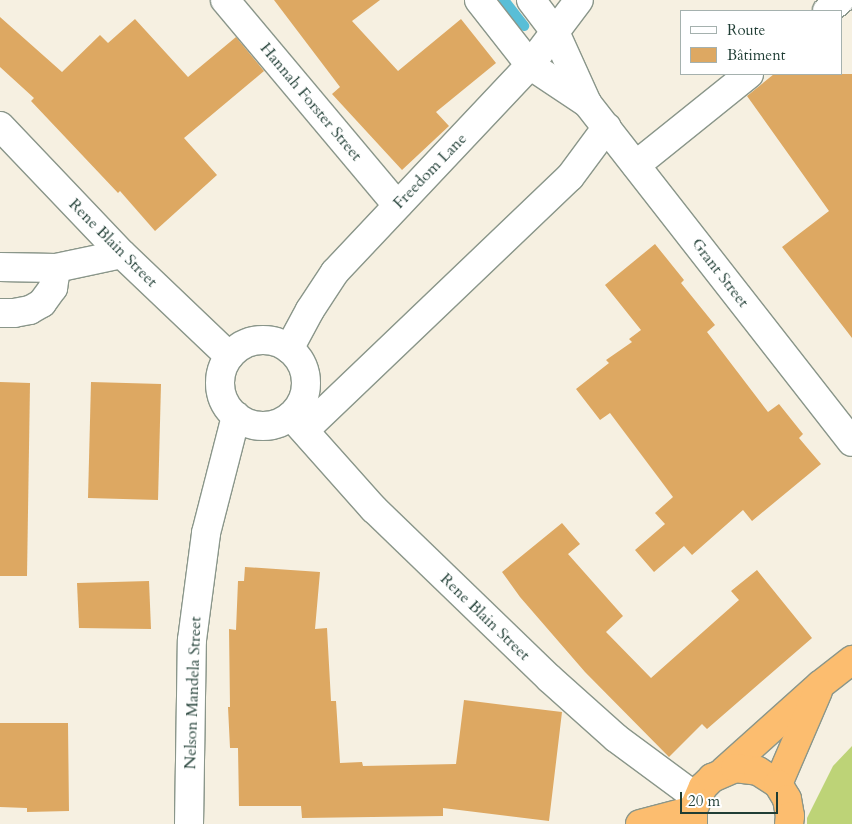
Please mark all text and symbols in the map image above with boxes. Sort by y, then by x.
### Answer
legend [680,10,842,75]
text: Route [727,20,765,40]
street label: Hannah Forster Street [256,39,366,165]
text: Bâtiment [727,45,785,65]
street label: Freedom Lane [389,129,471,213]
street label: Rene Blain Street [65,195,161,291]
street label: Grant Street [687,235,753,311]
street label: Rene Blain Street [436,569,534,665]
street label: Nelson Mandela Street [181,616,205,770]
scale bar [682,782,780,814]
text: 20 m [688,791,720,811]

